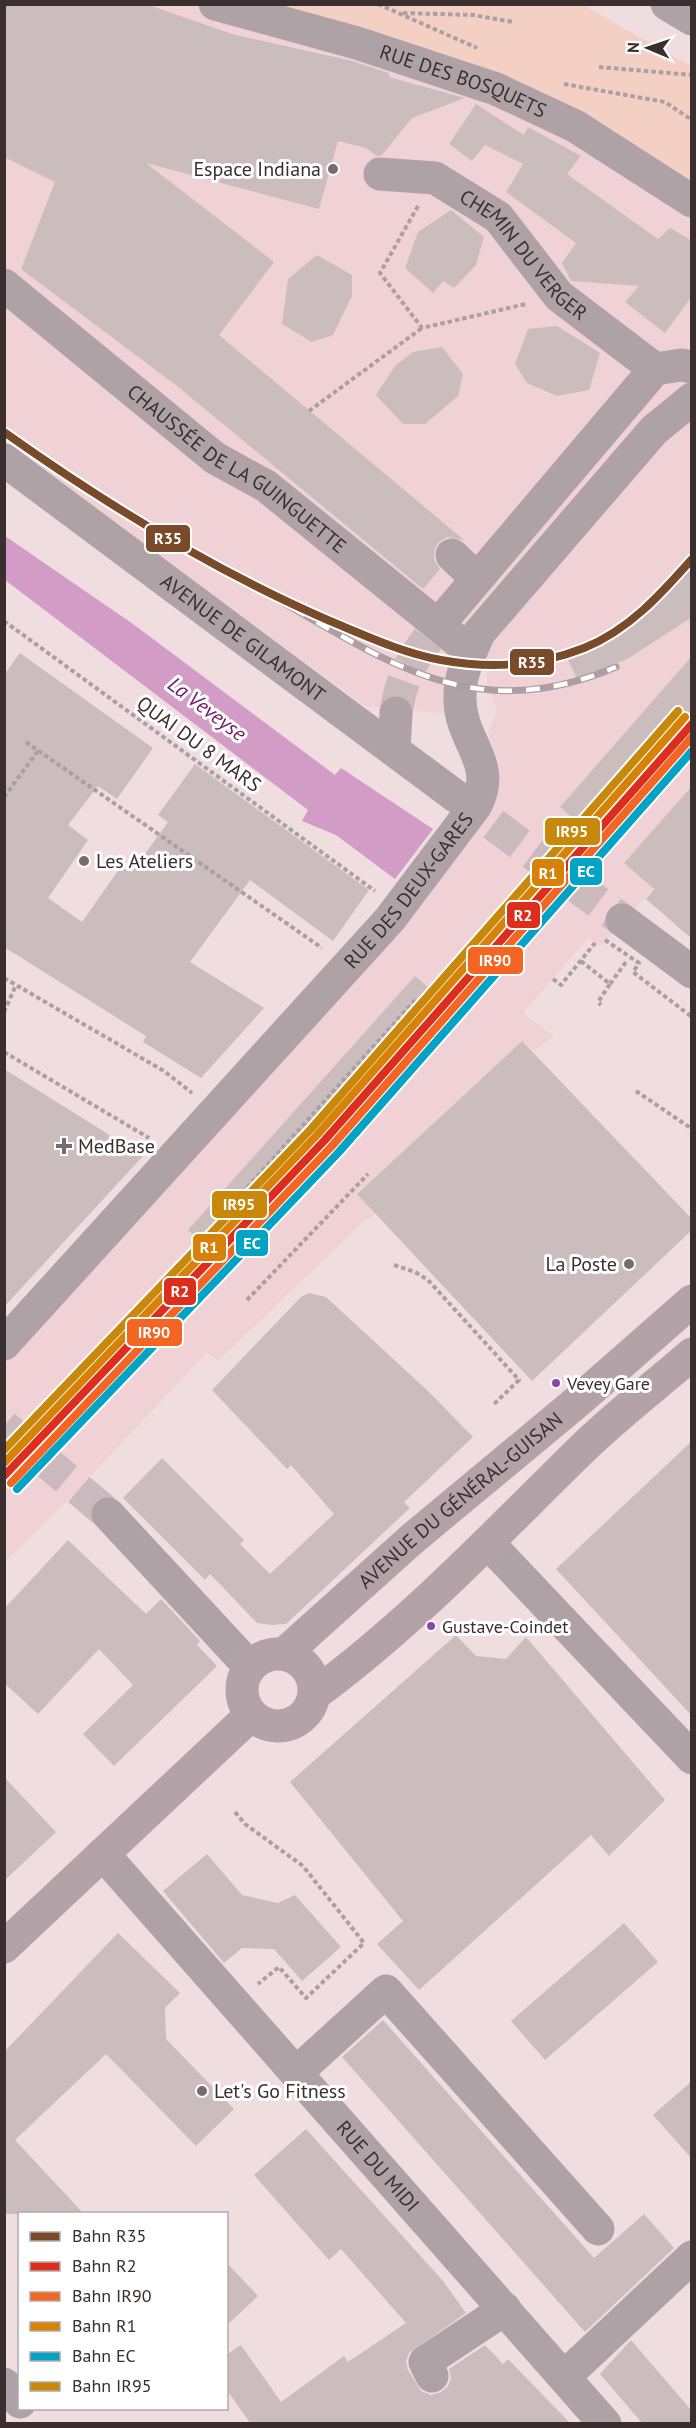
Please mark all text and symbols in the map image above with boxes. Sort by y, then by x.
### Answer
north arrow [618,18,678,78]
street label: RUE DES BOSQUETS [376,38,551,124]
text: N [623,42,643,53]
place label: Espace Indiana [193,156,321,182]
marker: Espace Indiana [326,162,340,176]
street label: CHEMIN DU VERGER [455,183,593,326]
street label: CHAUSSÉE DE LA GUINGUETTE [122,378,352,559]
line badge: R35 [145,524,191,553]
text: R35 [154,528,182,548]
street label: AVENUE DE GILAMONT [155,568,331,708]
line badge: R35 [509,648,555,676]
text: R35 [518,652,546,672]
water label: La Veveyse [163,670,252,747]
street label: QUAI DU 8 MARS [132,690,266,798]
street label: RUE DES DEUX-GARES [338,807,479,974]
line badge: IR95 [544,817,601,846]
text: IR95 [556,821,588,841]
place label: Les Ateliers [96,848,193,874]
marker: Les Ateliers [77,854,91,868]
line badge: EC [569,857,603,886]
line badge: R1 [531,858,565,887]
text: EC [577,861,595,881]
text: R1 [539,863,557,883]
line badge: R2 [506,901,541,929]
text: R2 [514,905,532,925]
line badge: IR90 [467,946,524,975]
text: IR90 [479,950,511,970]
place label: MedBase [78,1133,155,1159]
marker: MedBase [55,1137,73,1155]
line badge: IR95 [211,1190,268,1219]
text: IR95 [223,1194,255,1214]
line badge: EC [235,1229,269,1257]
line badge: R1 [192,1233,227,1262]
text: EC [243,1233,261,1253]
text: R1 [200,1237,218,1257]
place label: La Poste [545,1251,617,1277]
marker: La Poste [622,1257,636,1271]
line badge: R2 [163,1277,197,1306]
text: R2 [171,1281,189,1301]
line badge: IR90 [126,1318,183,1347]
text: IR90 [138,1322,170,1342]
place label: Vevey Gare [566,1372,650,1395]
marker: Vevey Gare [550,1377,562,1389]
street label: AVENUE DU GÉNÉRAL-GUISAN [353,1406,568,1594]
place label: Gustave-Coindet [442,1615,568,1638]
marker: Gustave-Coindet [425,1620,437,1632]
place label: Let's Go Fitness [214,2078,346,2104]
marker: Let's Go Fitness [195,2084,209,2098]
street label: RUE DU MIDI [331,2115,425,2217]
legend [18,2212,228,2410]
text: Bahn R35 [72,2224,146,2247]
text: Bahn R2 [72,2254,136,2277]
text: Bahn IR90 [72,2284,152,2307]
text: Bahn R1 [72,2314,136,2337]
text: Bahn EC [72,2344,136,2367]
text: Bahn IR95 [72,2374,152,2397]

